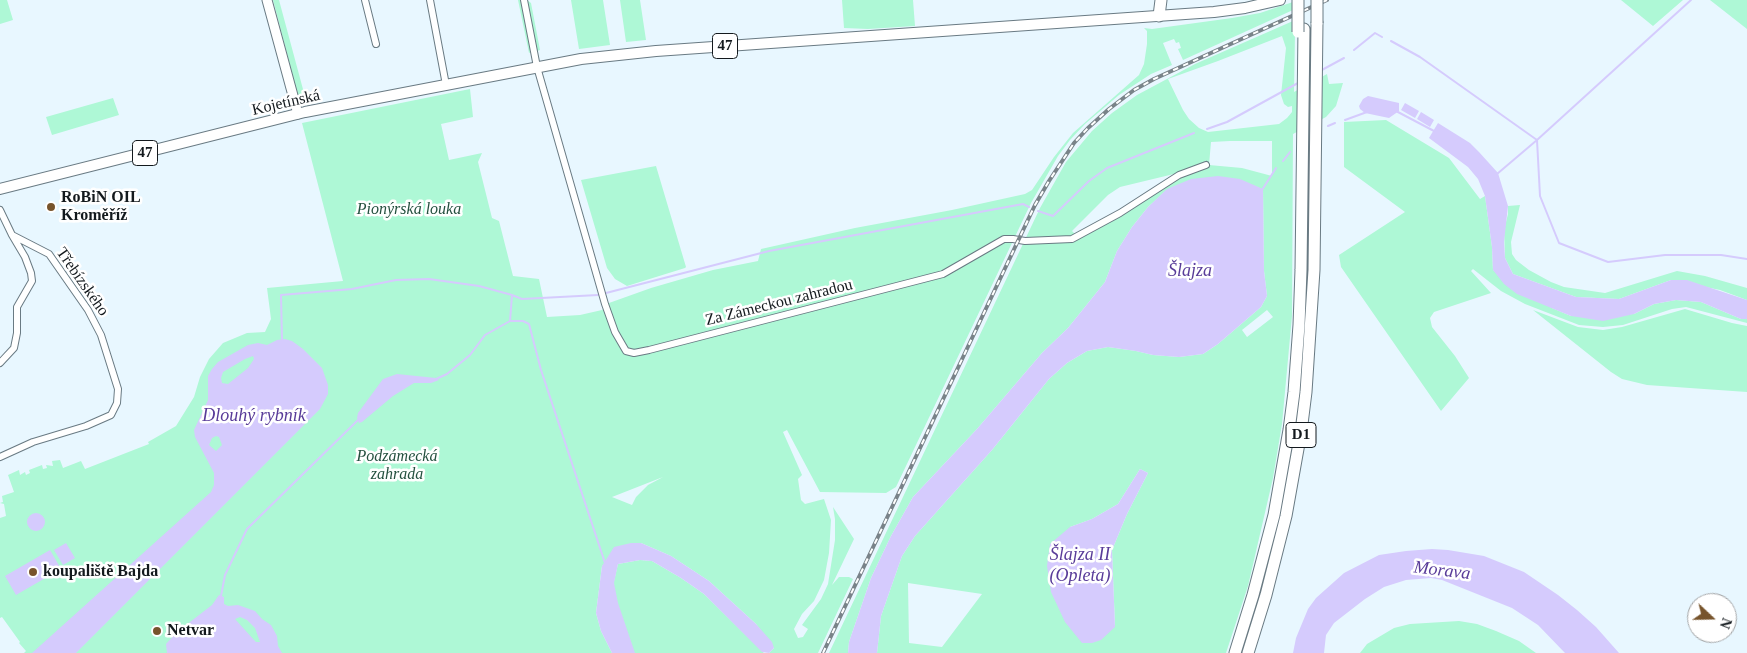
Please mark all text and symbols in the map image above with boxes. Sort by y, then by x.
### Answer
road number: 47 [712,34,738,58]
street label: Kojetínská [250,86,322,120]
road number: 47 [132,140,158,166]
place label: RoBiN OIL Kroměříž [61,188,141,226]
park label: Pionýrská louka [357,200,461,220]
marker: RoBiN OIL Kroměříž [45,201,57,213]
street label: Třebízského [51,244,113,320]
water label: Šlajza [1168,260,1212,282]
street label: Za Zámeckou zahradou [703,275,855,331]
water label: Dlouhý rybník [202,405,306,427]
road number: D1 [1286,422,1316,448]
park label: Podzámecká zahrada [357,447,437,485]
water label: Šlajza II (Opleta) [1050,544,1110,586]
water label: Morava [1412,557,1472,585]
place label: koupaliště Bajda [43,562,158,582]
marker: koupaliště Bajda [27,566,39,578]
north arrow [1687,593,1737,643]
text: N [1717,616,1734,631]
place label: Netvar [167,621,214,641]
marker: Netvar [151,625,163,637]

